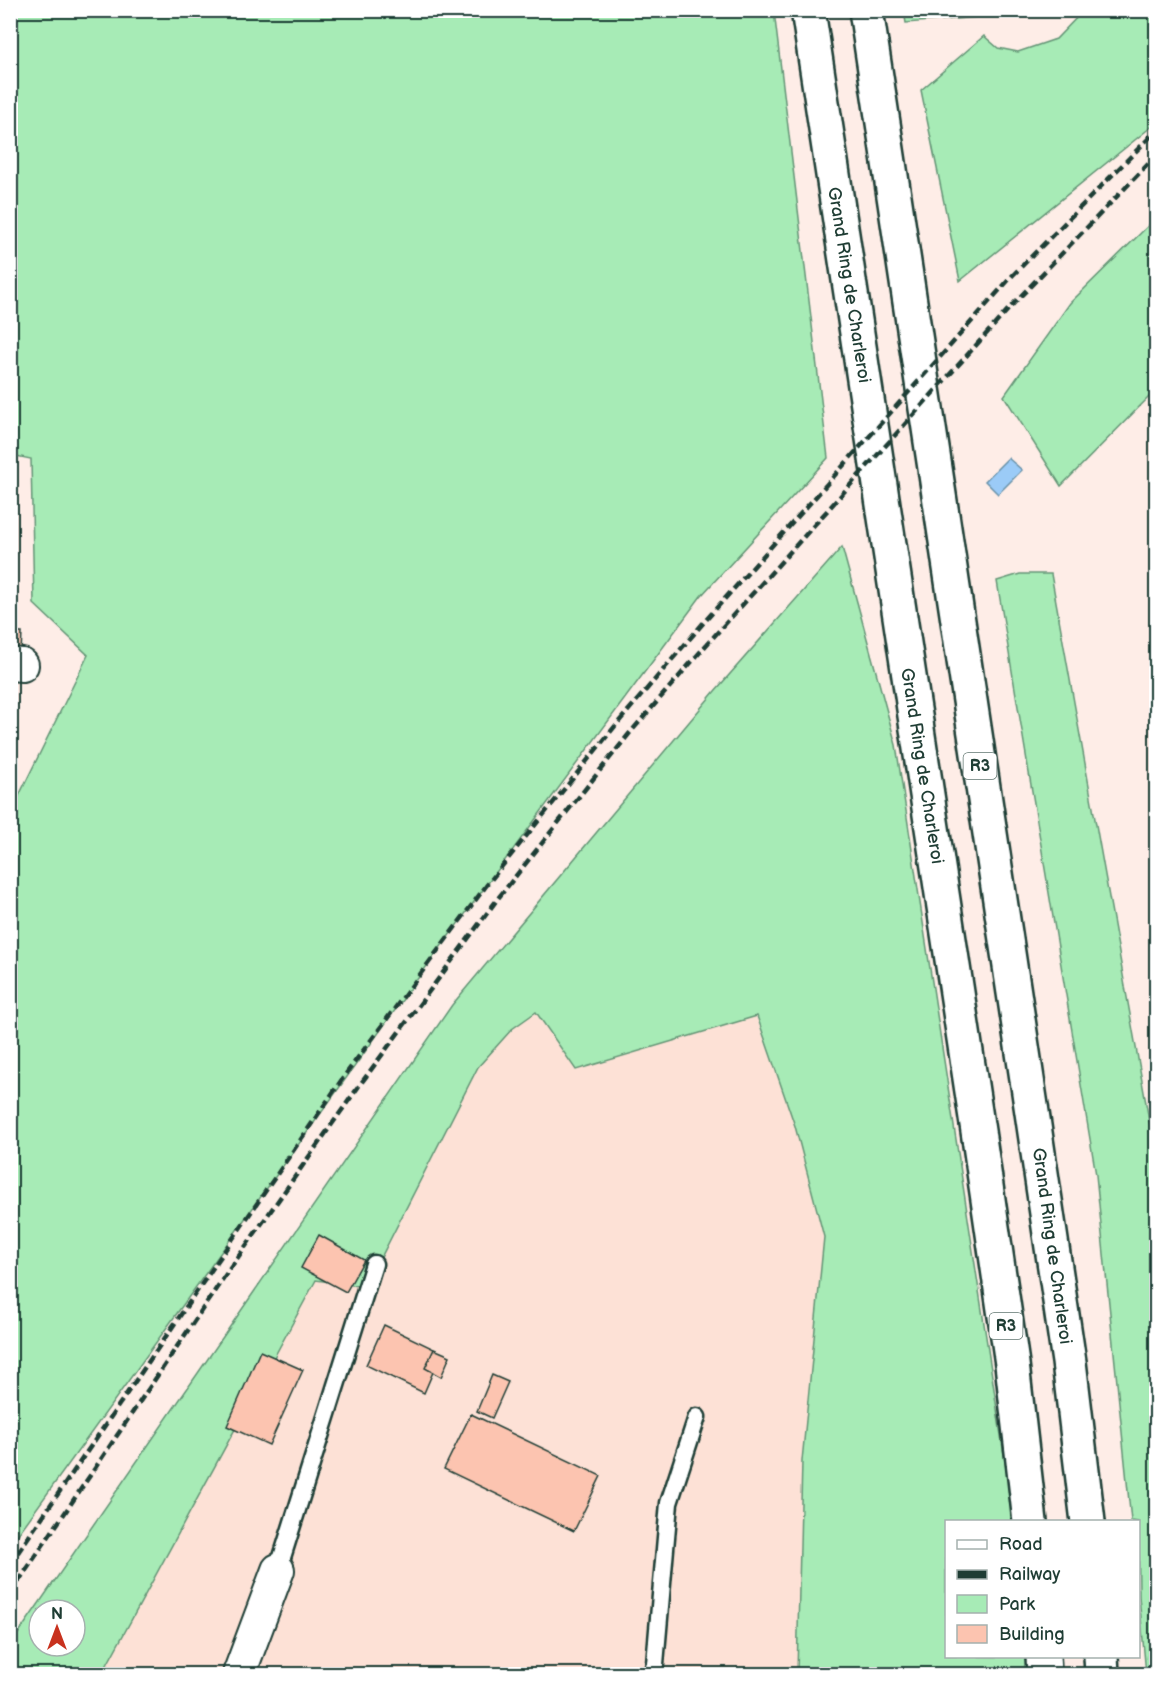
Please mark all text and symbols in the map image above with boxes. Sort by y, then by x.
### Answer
street label: Grand Ring de Charleroi [823,186,875,384]
street label: Grand Ring de Charleroi [896,667,948,865]
road number: R3 [964,753,996,779]
street label: Grand Ring de Charleroi [1028,1147,1076,1345]
road number: R3 [990,1313,1022,1339]
legend [945,1520,1140,1658]
text: Road [999,1534,1043,1555]
text: Railway [999,1564,1061,1585]
text: Park [999,1594,1035,1615]
north arrow [27,1598,87,1658]
text: N [51,1605,63,1624]
text: Building [999,1624,1065,1645]

